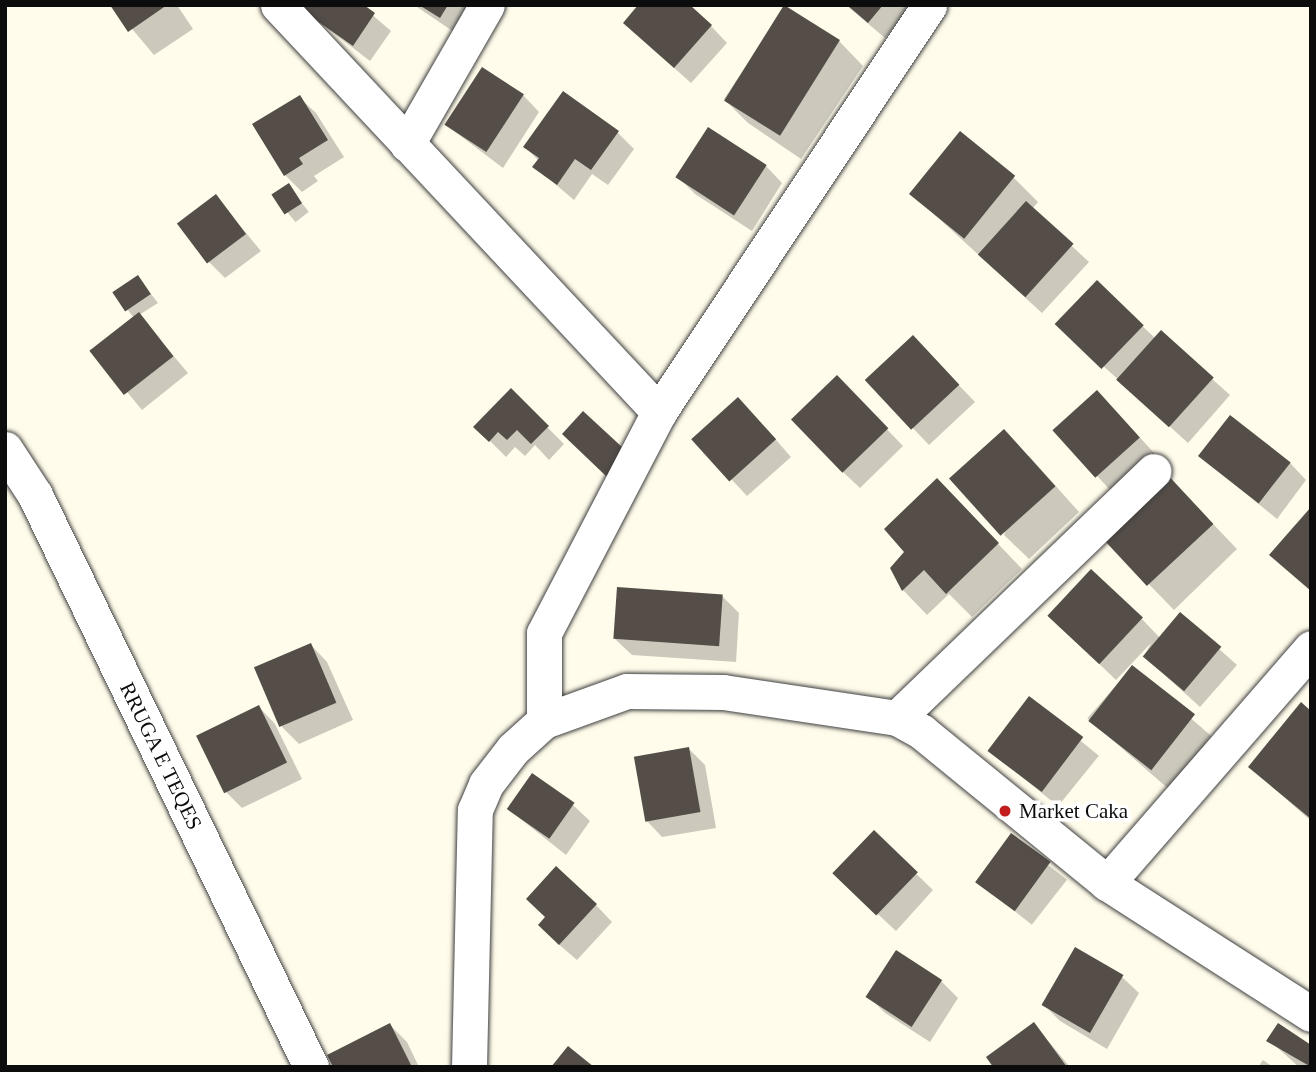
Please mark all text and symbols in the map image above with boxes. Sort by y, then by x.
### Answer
street label: RRUGA E TEQES [114,678,208,834]
place label: Market Caka [1019,798,1128,824]
marker: Market Caka [997,803,1013,819]

